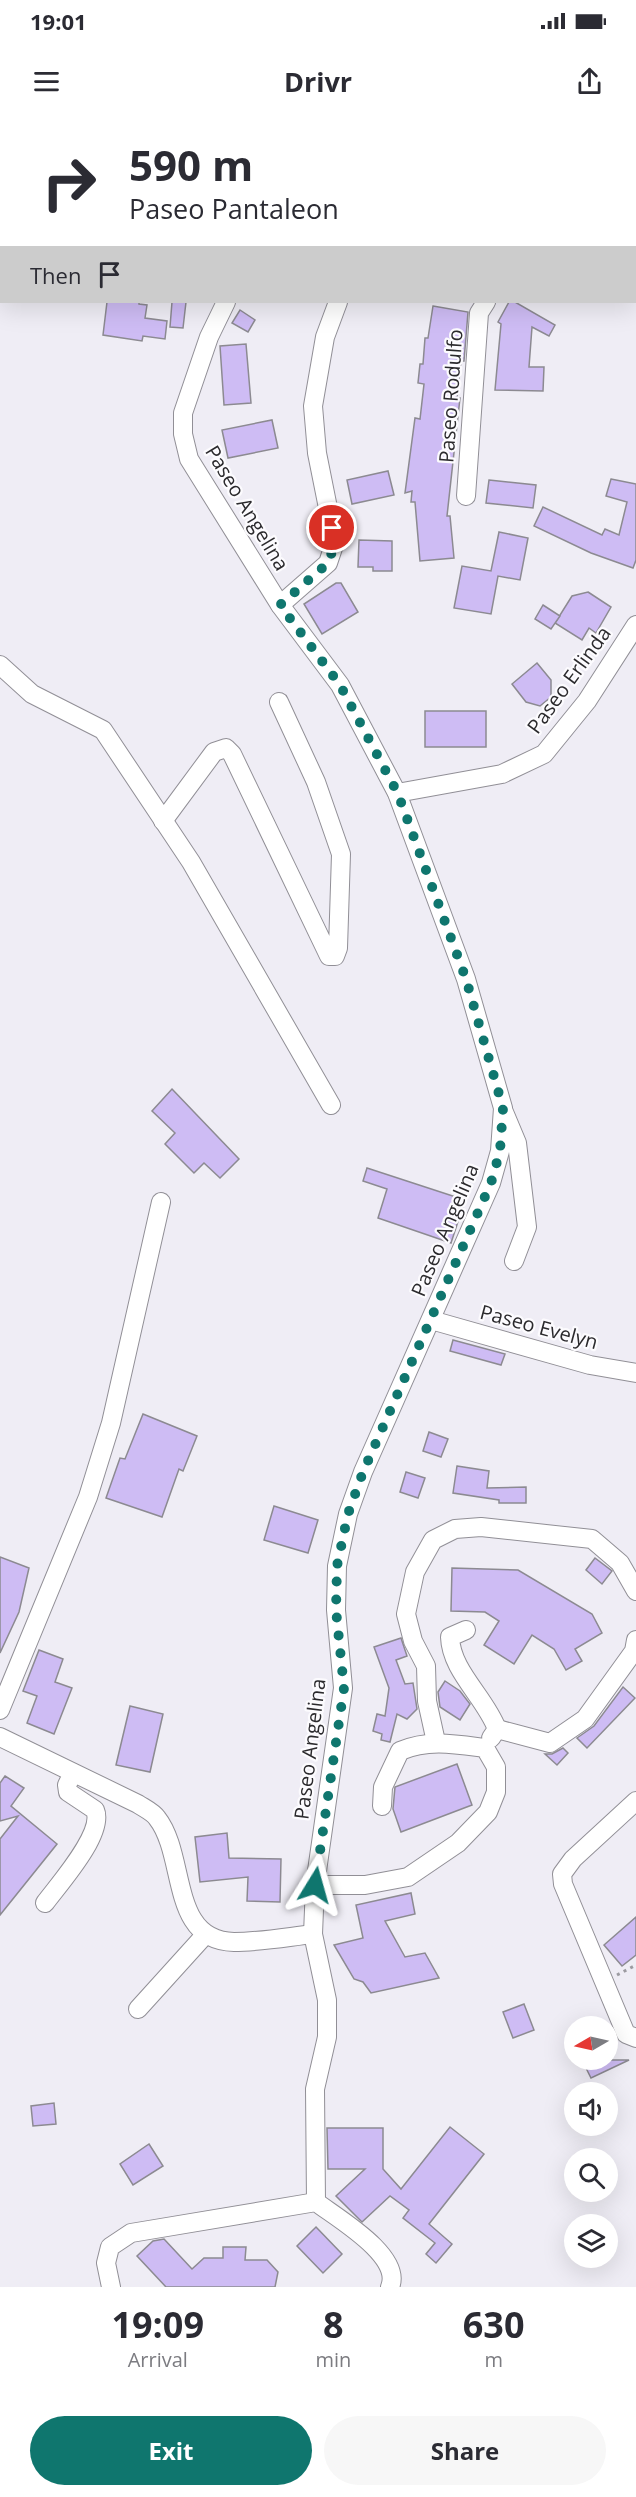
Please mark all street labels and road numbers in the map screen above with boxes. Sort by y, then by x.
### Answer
street label: Paseo Rodulfo [432,328,469,464]
street label: Paseo Angelina [199,440,295,575]
street label: Paseo Erlinda [521,621,617,739]
street label: Paseo Angelina [404,1159,485,1300]
street label: Paseo Evelyn [477,1298,601,1355]
street label: Paseo Angelina [287,1677,332,1821]

